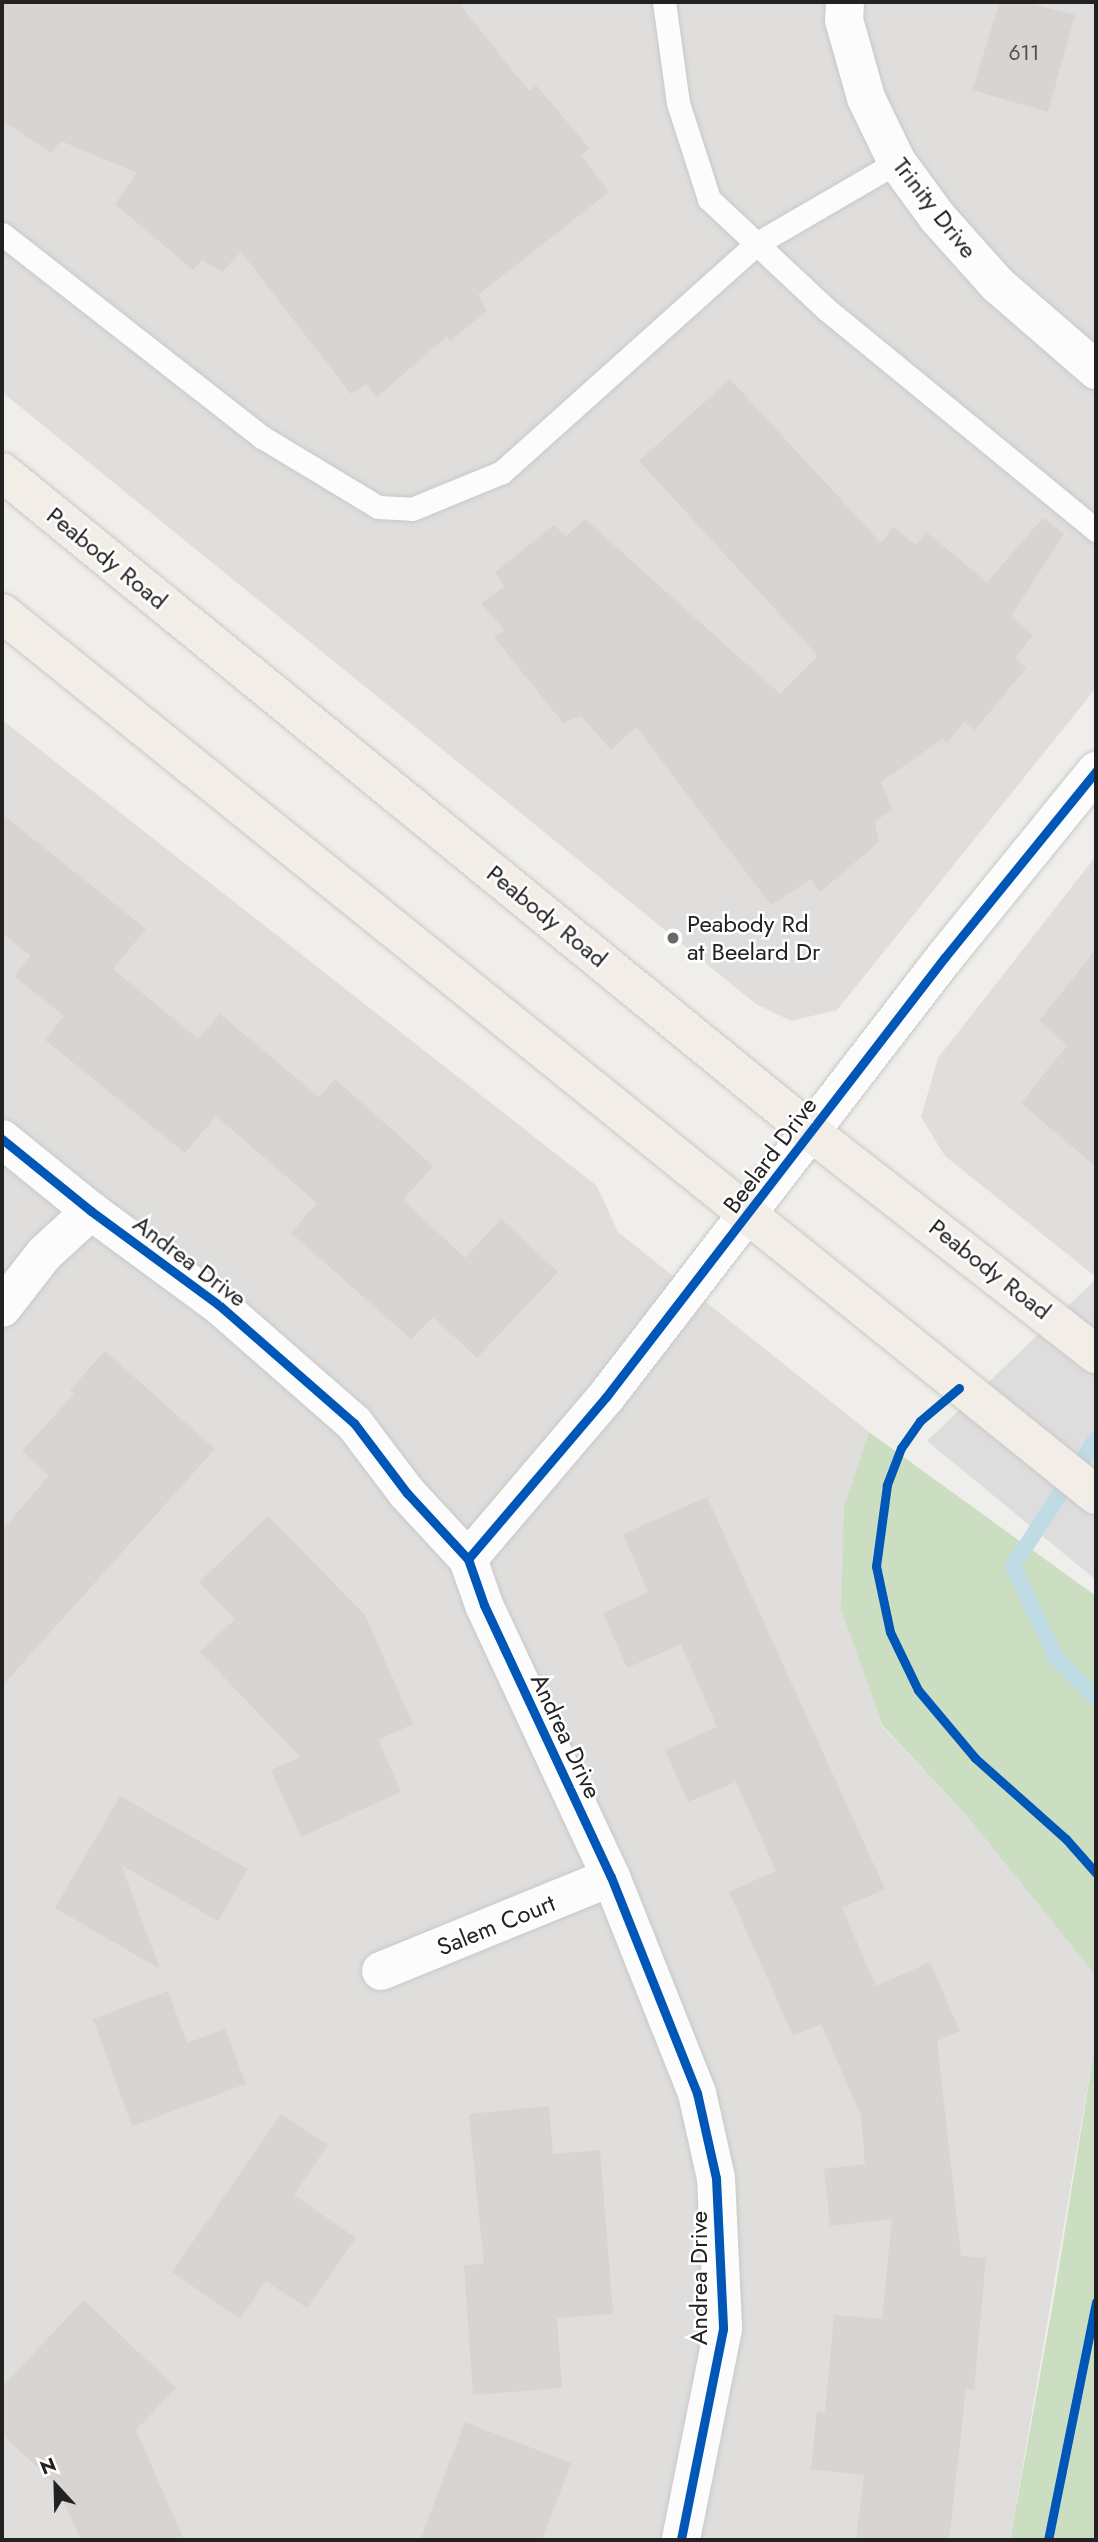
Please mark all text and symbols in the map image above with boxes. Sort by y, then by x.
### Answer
house number: 611 [1009,40,1039,66]
street label: Trinity Drive [887,152,983,264]
street label: Peabody Road [41,501,173,615]
street label: Peabody Road [481,859,613,973]
place label: Peabody Rd at Beelard Dr [687,910,820,966]
marker: Peabody Rd at Beelard Dr [665,930,681,946]
street label: Beelard Drive [717,1091,823,1219]
street label: Andrea Drive [128,1209,252,1313]
street label: Peabody Road [923,1213,1057,1325]
street label: Andrea Drive [525,1669,607,1803]
street label: Salem Court [433,1888,559,1962]
street label: Andrea Drive [685,2211,713,2345]
north arrow [21,2451,91,2521]
text: N [36,2451,60,2481]

